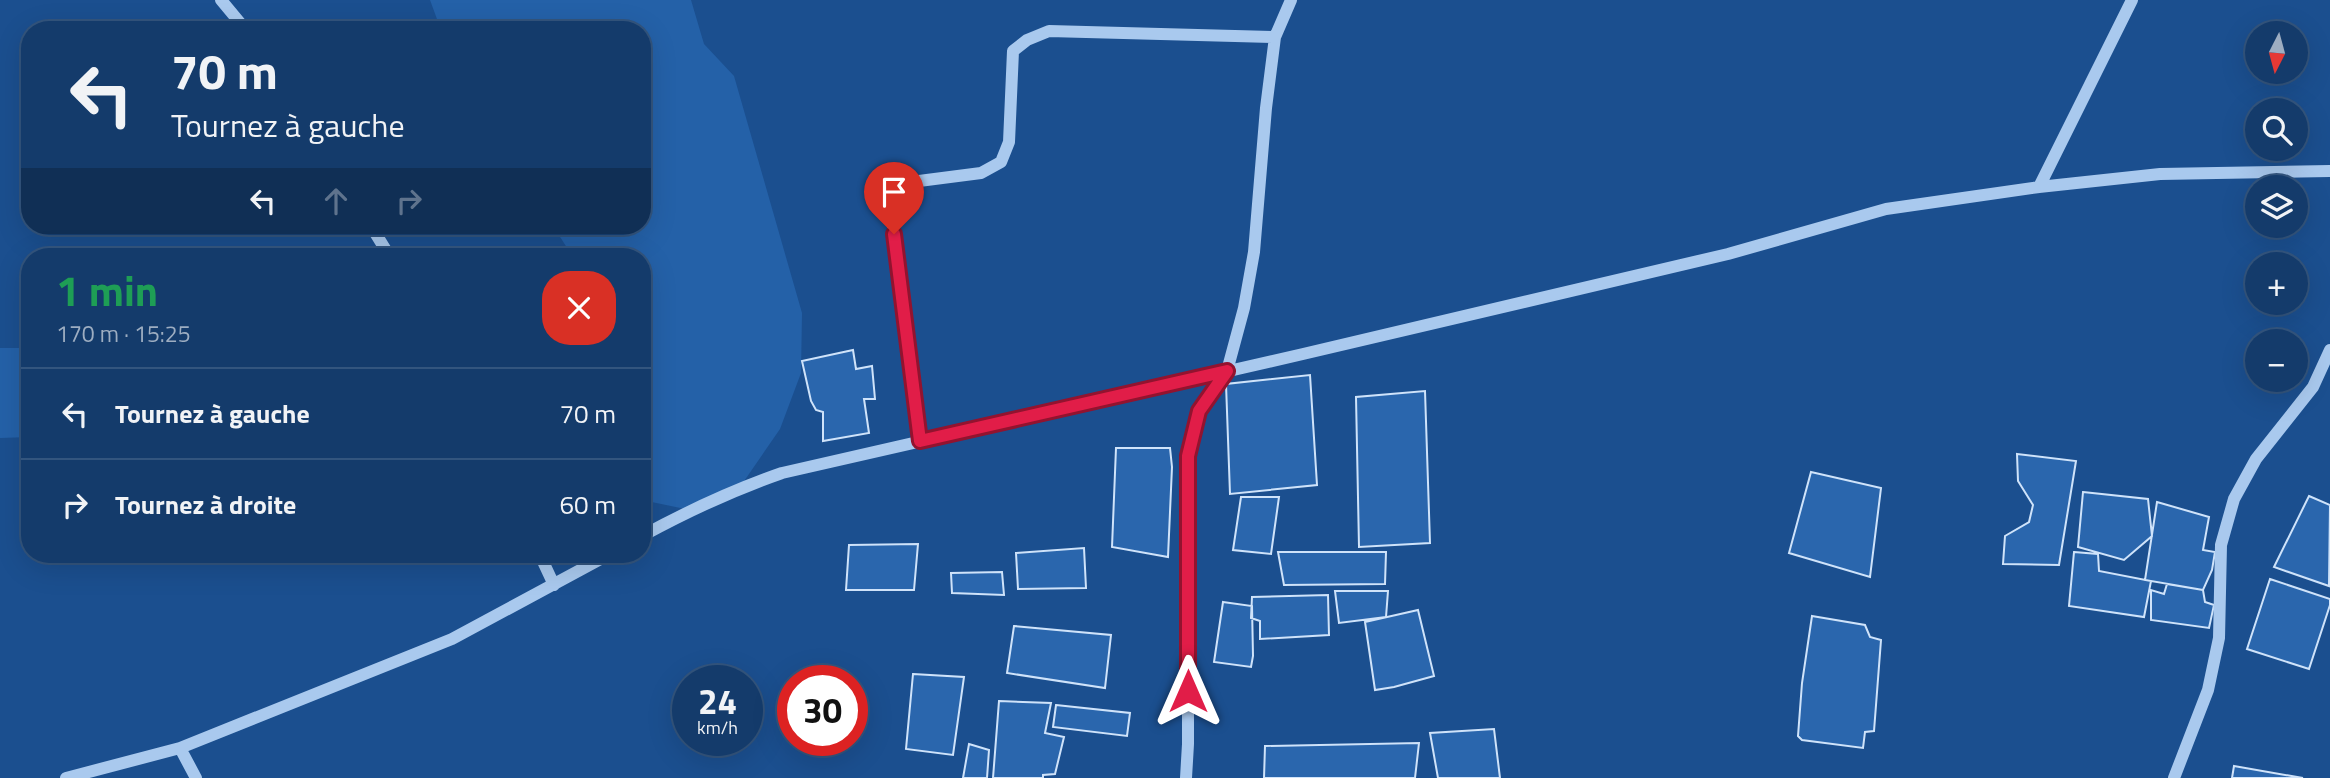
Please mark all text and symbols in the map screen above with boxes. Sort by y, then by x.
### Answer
north arrow [2245,21,2308,84]
map controls [2245,21,2308,392]
text: 70 m [171,33,278,108]
icon: left [56,49,147,140]
button: search [2245,98,2308,161]
text: Tournez à gauche [171,101,405,149]
pin [864,162,924,234]
icon: arrive [875,173,913,211]
button: layers [2245,175,2308,238]
icon: left [244,182,282,220]
icon: ahead [317,182,355,220]
icon: right [390,182,428,220]
button: + [2245,252,2308,315]
text: 1 min [56,258,158,322]
button: close [542,271,616,345]
text: 170 m · 15:25 [56,316,191,351]
button: − [2245,329,2308,392]
text: Tournez à gauche [115,394,310,433]
text: 70 m [559,394,616,433]
icon: left [56,395,94,433]
text: Tournez à droite [115,485,296,524]
text: 60 m [559,485,616,524]
icon: right [56,486,94,524]
position arrow [1151,654,1225,728]
speed limit sign: 30 [777,665,868,756]
text: 24 [698,674,737,728]
text: km/h [697,714,738,741]

